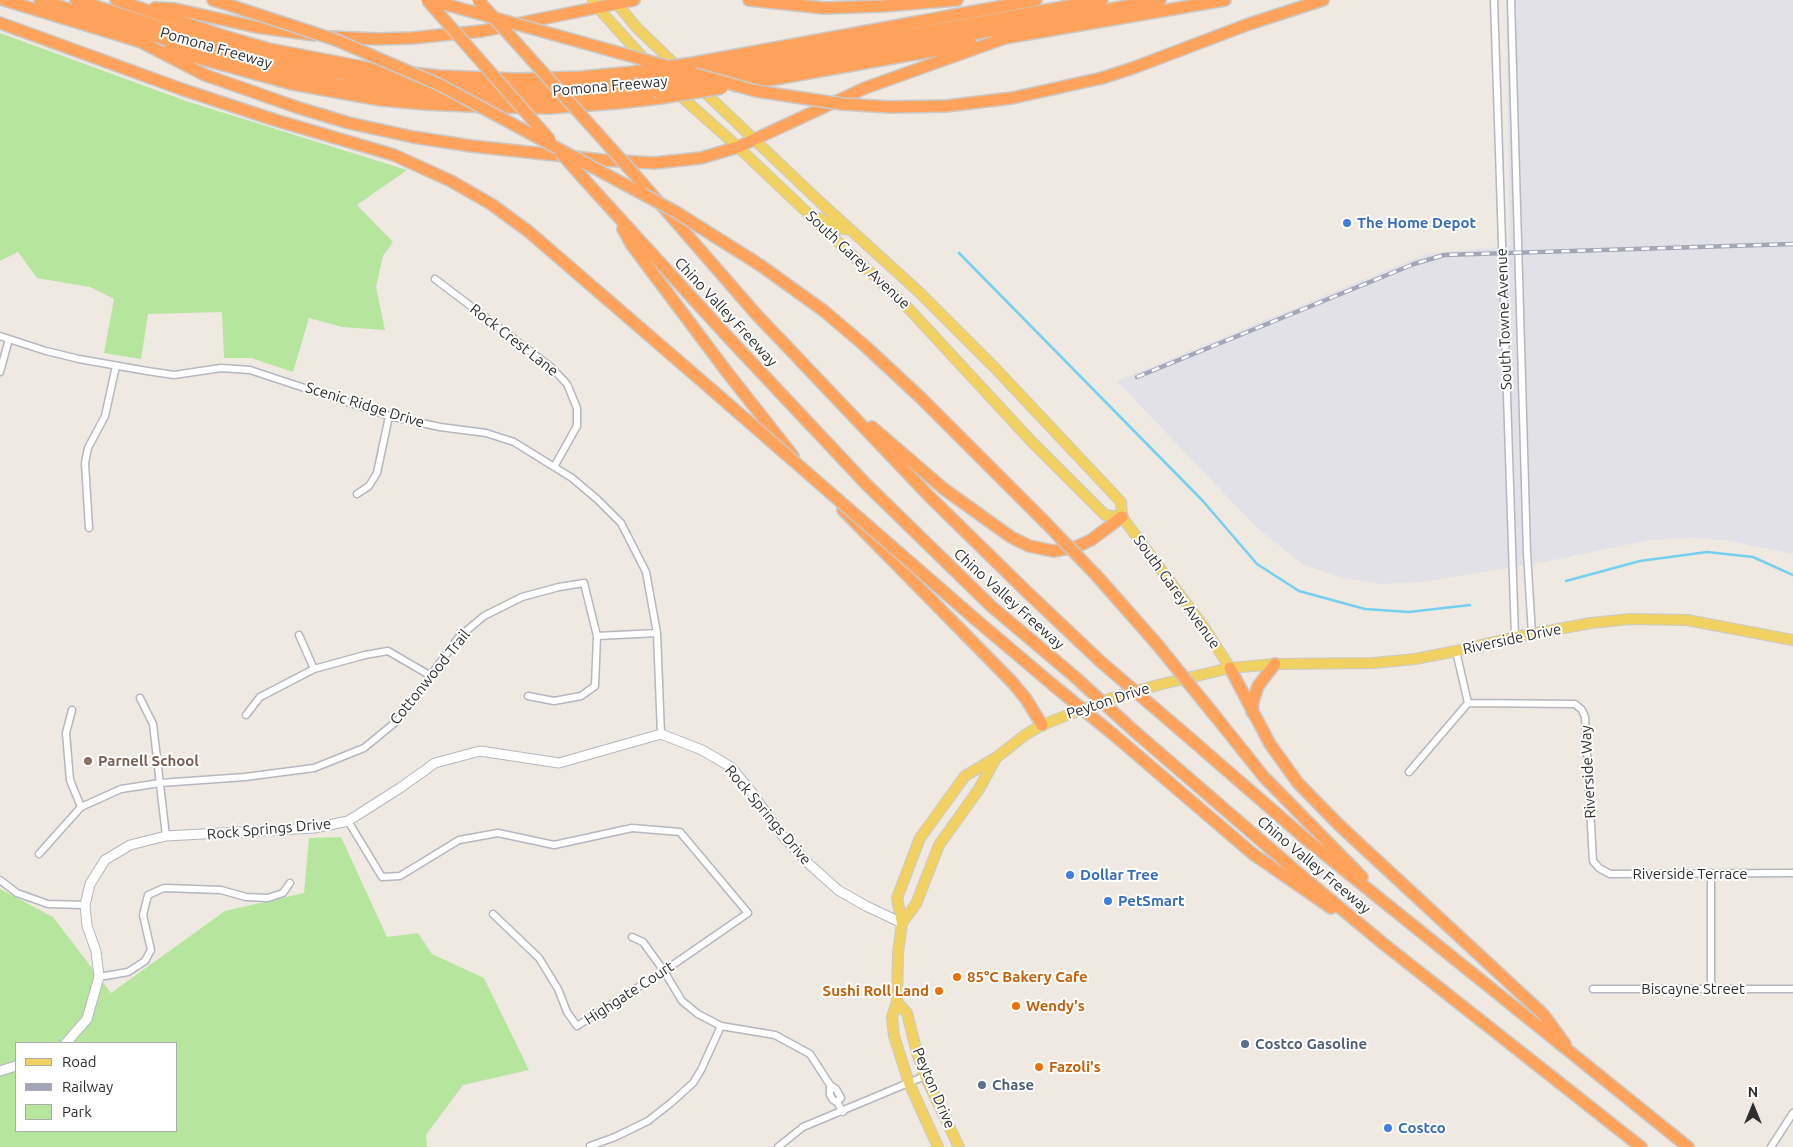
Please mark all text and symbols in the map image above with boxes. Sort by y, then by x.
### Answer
street label: Pomona Freeway [158,23,274,73]
street label: Pomona Freeway [552,72,668,100]
street label: South Garey Avenue [802,207,914,313]
place label: The Home Depot [1357,214,1476,232]
marker: The Home Depot [1341,217,1353,229]
street label: South Towne Avenue [1493,248,1515,390]
street label: Chino Valley Freeway [671,254,781,370]
street label: Rock Crest Lane [466,300,562,380]
street label: Scenic Ridge Drive [303,378,427,432]
street label: South Garey Avenue [1130,532,1224,652]
street label: Chino Valley Freeway [950,545,1068,653]
street label: Riverside Drive [1461,620,1563,658]
street label: Cottonwood Trail [386,626,474,728]
street label: Peyton Drive [1064,679,1152,723]
street label: Riverside Way [1577,725,1599,819]
place label: Parnell School [98,752,199,770]
marker: Parnell School [82,755,94,767]
street label: Rock Springs Drive [721,761,815,869]
street label: Chino Valley Freeway [1254,812,1374,918]
street label: Rock Springs Drive [206,815,332,843]
street label: Riverside Terrace [1632,865,1748,883]
place label: Dollar Tree [1080,866,1159,884]
marker: Dollar Tree [1064,869,1076,881]
place label: PetSmart [1118,892,1185,910]
marker: PetSmart [1102,895,1114,907]
street label: Highgate Court [581,957,677,1029]
place label: 85°C Bakery Cafe [967,968,1088,986]
marker: 85°C Bakery Cafe [951,971,963,983]
street label: Biscayne Street [1641,980,1745,998]
place label: Sushi Roll Land [823,982,929,1000]
marker: Sushi Roll Land [933,985,945,997]
place label: Wendy's [1026,997,1085,1015]
marker: Wendy's [1010,1000,1022,1012]
place label: Costco Gasoline [1255,1035,1367,1053]
marker: Costco Gasoline [1239,1038,1251,1050]
legend [15,1042,178,1132]
street label: Peyton Drive [909,1045,959,1131]
text: Road [62,1053,97,1070]
place label: Fazoli's [1049,1058,1101,1076]
marker: Fazoli's [1033,1061,1045,1073]
place label: Chase [992,1076,1034,1094]
text: Railway [62,1078,113,1095]
marker: Chase [976,1079,988,1091]
north arrow [1728,1082,1778,1132]
text: N [1748,1084,1758,1100]
text: Park [62,1103,92,1120]
place label: Costco [1398,1119,1446,1137]
marker: Costco [1382,1122,1394,1134]

